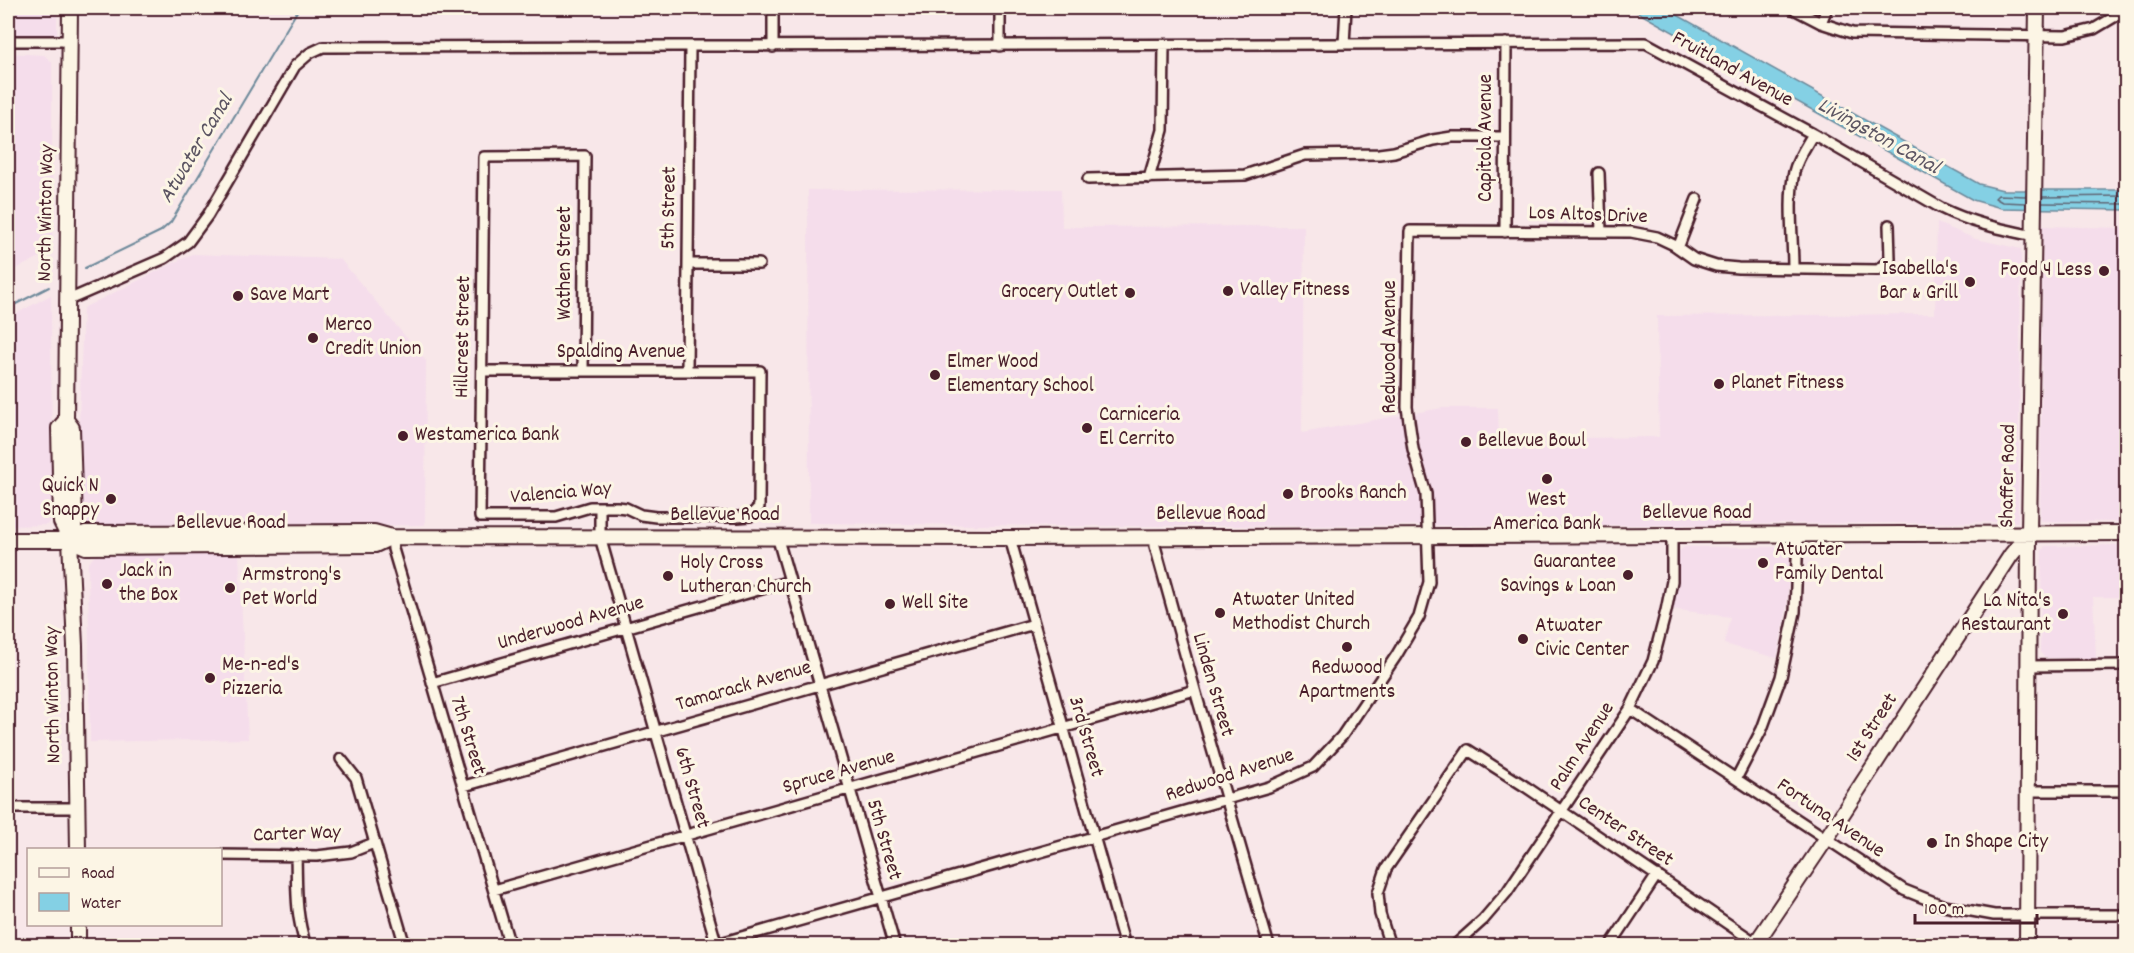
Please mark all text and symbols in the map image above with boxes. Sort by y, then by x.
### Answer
street label: Fruitland Avenue [1666,24,1798,116]
street label: Capitola Avenue [1472,74,1502,202]
water label: Atwater Canal [152,87,243,209]
water label: Livingston Canal [1811,91,1946,184]
street label: North Winton Way [31,144,63,282]
street label: 5th Street [654,166,686,250]
street label: Los Altos Drive [1528,199,1648,233]
street label: Wathen Street [551,206,581,320]
place label: Isabella's Bar & Grill [1879,255,1958,309]
place label: Food 4 Less [2000,256,2092,286]
marker: Food 4 Less [2097,264,2111,278]
street label: Hillcrest Street [448,275,480,399]
marker: Isabella's Bar & Grill [1963,275,1977,289]
place label: Valley Fitness [1240,276,1350,306]
place label: Grocery Outlet [1001,278,1118,308]
street label: Redwood Avenue [1376,280,1406,414]
place label: Save Mart [250,281,330,311]
marker: Valley Fitness [1221,284,1235,298]
marker: Grocery Outlet [1123,286,1137,300]
marker: Save Mart [231,289,245,303]
place label: Merco Credit Union [325,311,421,365]
marker: Merco Credit Union [306,331,320,345]
street label: Spalding Avenue [557,338,685,368]
place label: Elmer Wood Elementary School [947,348,1094,402]
marker: Elmer Wood Elementary School [928,368,942,382]
place label: Planet Fitness [1731,369,1844,399]
marker: Planet Fitness [1712,377,1726,391]
place label: Carniceria El Cerrito [1099,401,1181,455]
place label: Westamerica Bank [415,421,559,451]
marker: Carniceria El Cerrito [1080,421,1094,435]
street label: Shaffer Road [1993,424,2025,528]
place label: Bellevue Bowl [1478,427,1586,457]
marker: Westamerica Bank [396,429,410,443]
marker: Bellevue Bowl [1459,435,1473,449]
place label: Quick N Snappy [42,472,99,526]
marker: West America Bank [1540,472,1554,486]
street label: Valencia Way [509,475,613,513]
place label: Brooks Ranch [1300,479,1407,509]
place label: West America Bank [1493,486,1601,540]
marker: Brooks Ranch [1281,487,1295,501]
marker: Quick N Snappy [104,492,118,506]
street label: Bellevue Road [1642,499,1752,529]
street label: Bellevue Road [1156,500,1266,530]
street label: Bellevue Road [670,501,780,531]
street label: Bellevue Road [176,509,286,539]
place label: Atwater Family Dental [1775,536,1883,590]
place label: Guarantee Savings & Loan [1500,548,1616,602]
place label: Holy Cross Lutheran Church [680,549,811,603]
marker: Atwater Family Dental [1756,556,1770,570]
place label: Jack in the Box [119,557,178,611]
place label: Armstrong's Pet World [242,561,341,615]
marker: Guarantee Savings & Loan [1621,568,1635,582]
marker: Holy Cross Lutheran Church [661,569,675,583]
marker: Jack in the Box [100,577,114,591]
marker: Armstrong's Pet World [223,581,237,595]
place label: Atwater United Methodist Church [1232,586,1370,640]
place label: La Nita's Restaurant [1961,587,2051,641]
street label: Underwood Avenue [494,589,648,659]
place label: Well Site [902,589,968,619]
marker: Well Site [883,597,897,611]
marker: Atwater United Methodist Church [1213,606,1227,620]
marker: La Nita's Restaurant [2056,607,2070,621]
place label: Atwater Civic Center [1535,612,1629,666]
street label: North Winton Way [38,626,70,764]
street label: Linden Street [1183,630,1241,741]
marker: Atwater Civic Center [1516,632,1530,646]
marker: Redwood Apartments [1340,640,1354,654]
place label: Me-n-ed's Pizzeria [222,651,300,705]
street label: Tamarack Avenue [673,653,815,721]
place label: Redwood Apartments [1299,654,1395,708]
marker: Me-n-ed's Pizzeria [203,671,217,685]
street label: 1st Street [1839,687,1907,768]
street label: 7th Street [441,693,493,779]
street label: 3rd Street [1059,693,1111,781]
street label: Palm Avenue [1543,696,1623,798]
street label: Redwood Avenue [1162,741,1298,811]
street label: Spruce Avenue [779,743,899,803]
street label: 6th Street [665,744,717,833]
street label: Fortuna Avenue [1770,772,1890,866]
street label: Center Street [1571,789,1679,875]
street label: 5th Street [857,796,909,884]
street label: Carter Way [252,818,342,852]
place label: In Shape City [1944,828,2048,858]
marker: In Shape City [1925,836,1939,850]
legend [27,848,222,926]
text: Road [81,862,115,887]
scale bar [1915,887,2036,925]
text: Water [81,892,121,917]
text: 100 m [1924,898,1964,923]

